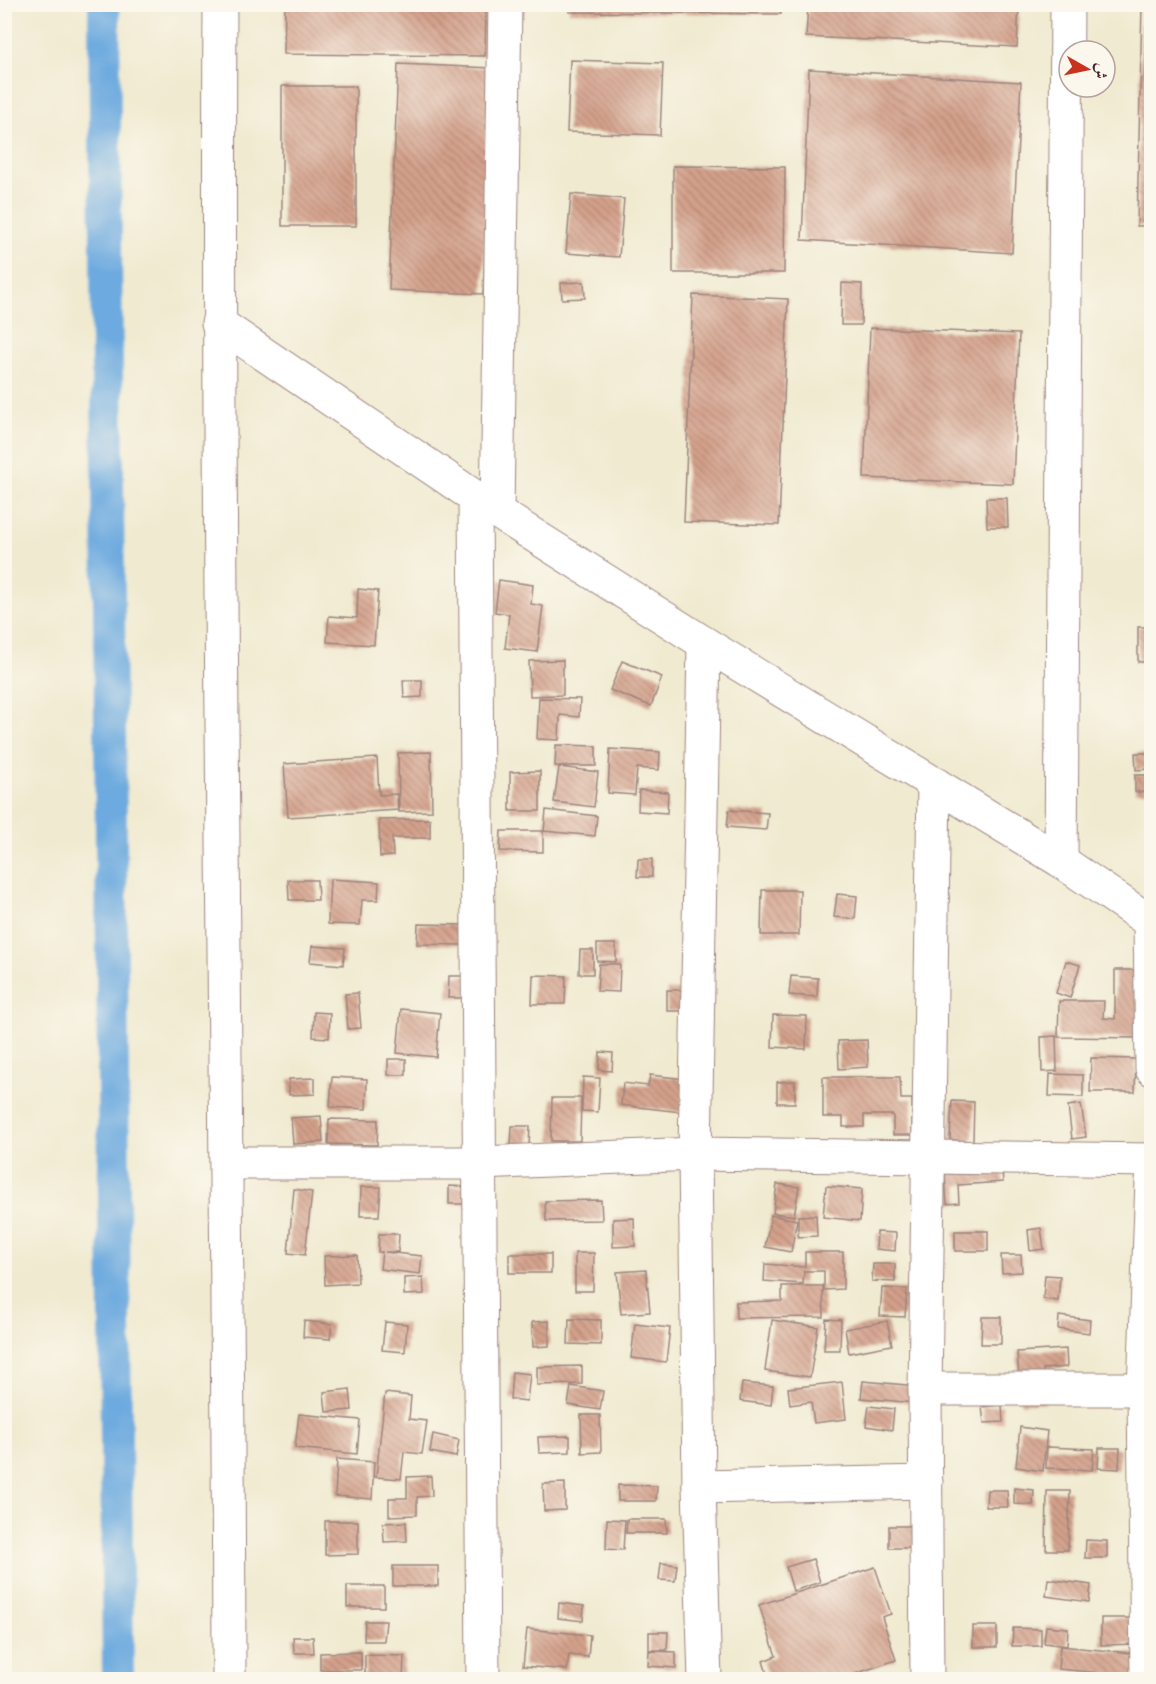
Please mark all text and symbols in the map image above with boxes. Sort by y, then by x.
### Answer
north arrow [1057,39,1117,99]
text: ش [1090,62,1112,81]

